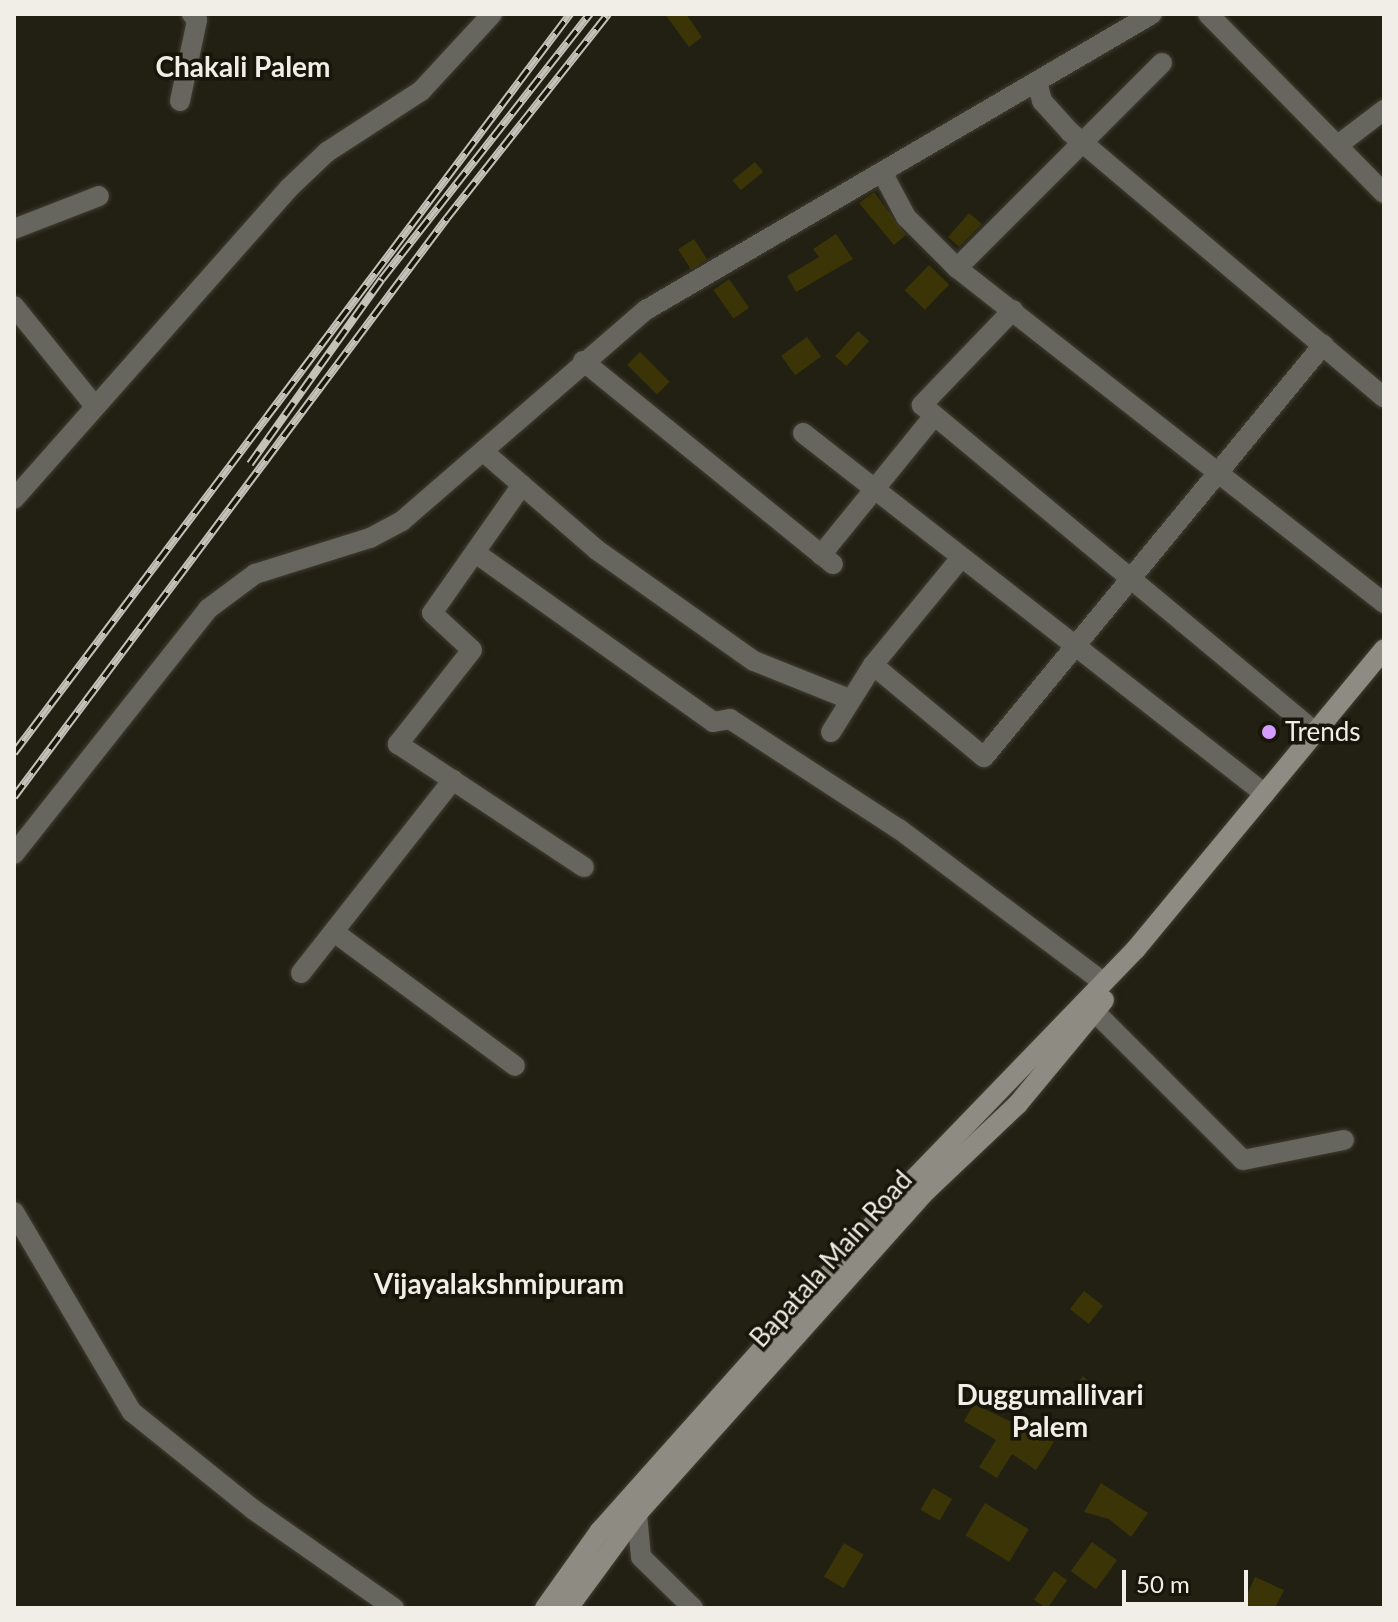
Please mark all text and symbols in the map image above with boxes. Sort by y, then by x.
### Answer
district label: Chakali Palem [155,49,331,83]
place label: Trends [1285,716,1360,748]
marker: Trends [1260,723,1278,741]
street label: Bapatala Main Road [744,1164,918,1354]
district label: Vijayalakshmipuram [374,1266,624,1300]
district label: Duggumallivari Palem [956,1377,1144,1443]
scale bar [1126,1554,1252,1604]
text: 50 m [1136,1569,1190,1598]

